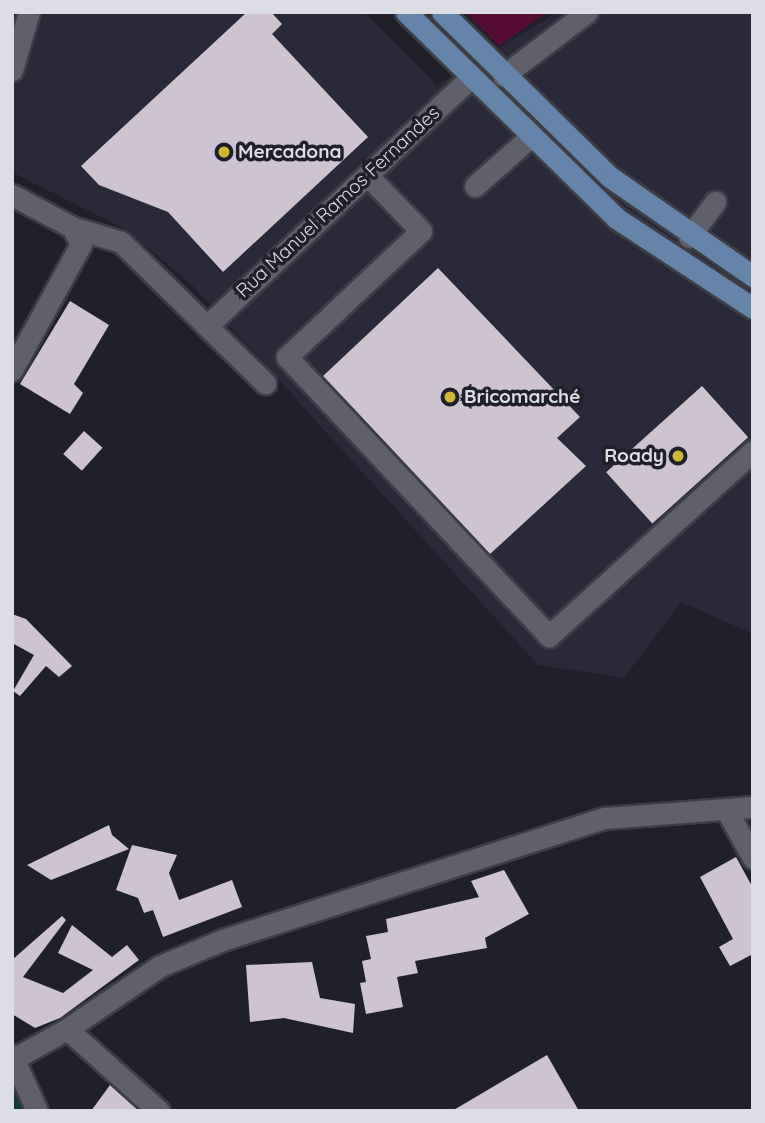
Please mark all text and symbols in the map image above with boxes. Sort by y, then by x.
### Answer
street label: Rua Manuel Ramos Fernandes [232,102,444,302]
place label: Mercadona [238,141,341,163]
marker: Mercadona [216,144,232,160]
place label: Bricomarché [464,386,580,408]
marker: Bricomarché [442,389,458,405]
place label: Roady [604,445,664,467]
marker: Roady [670,448,686,464]

